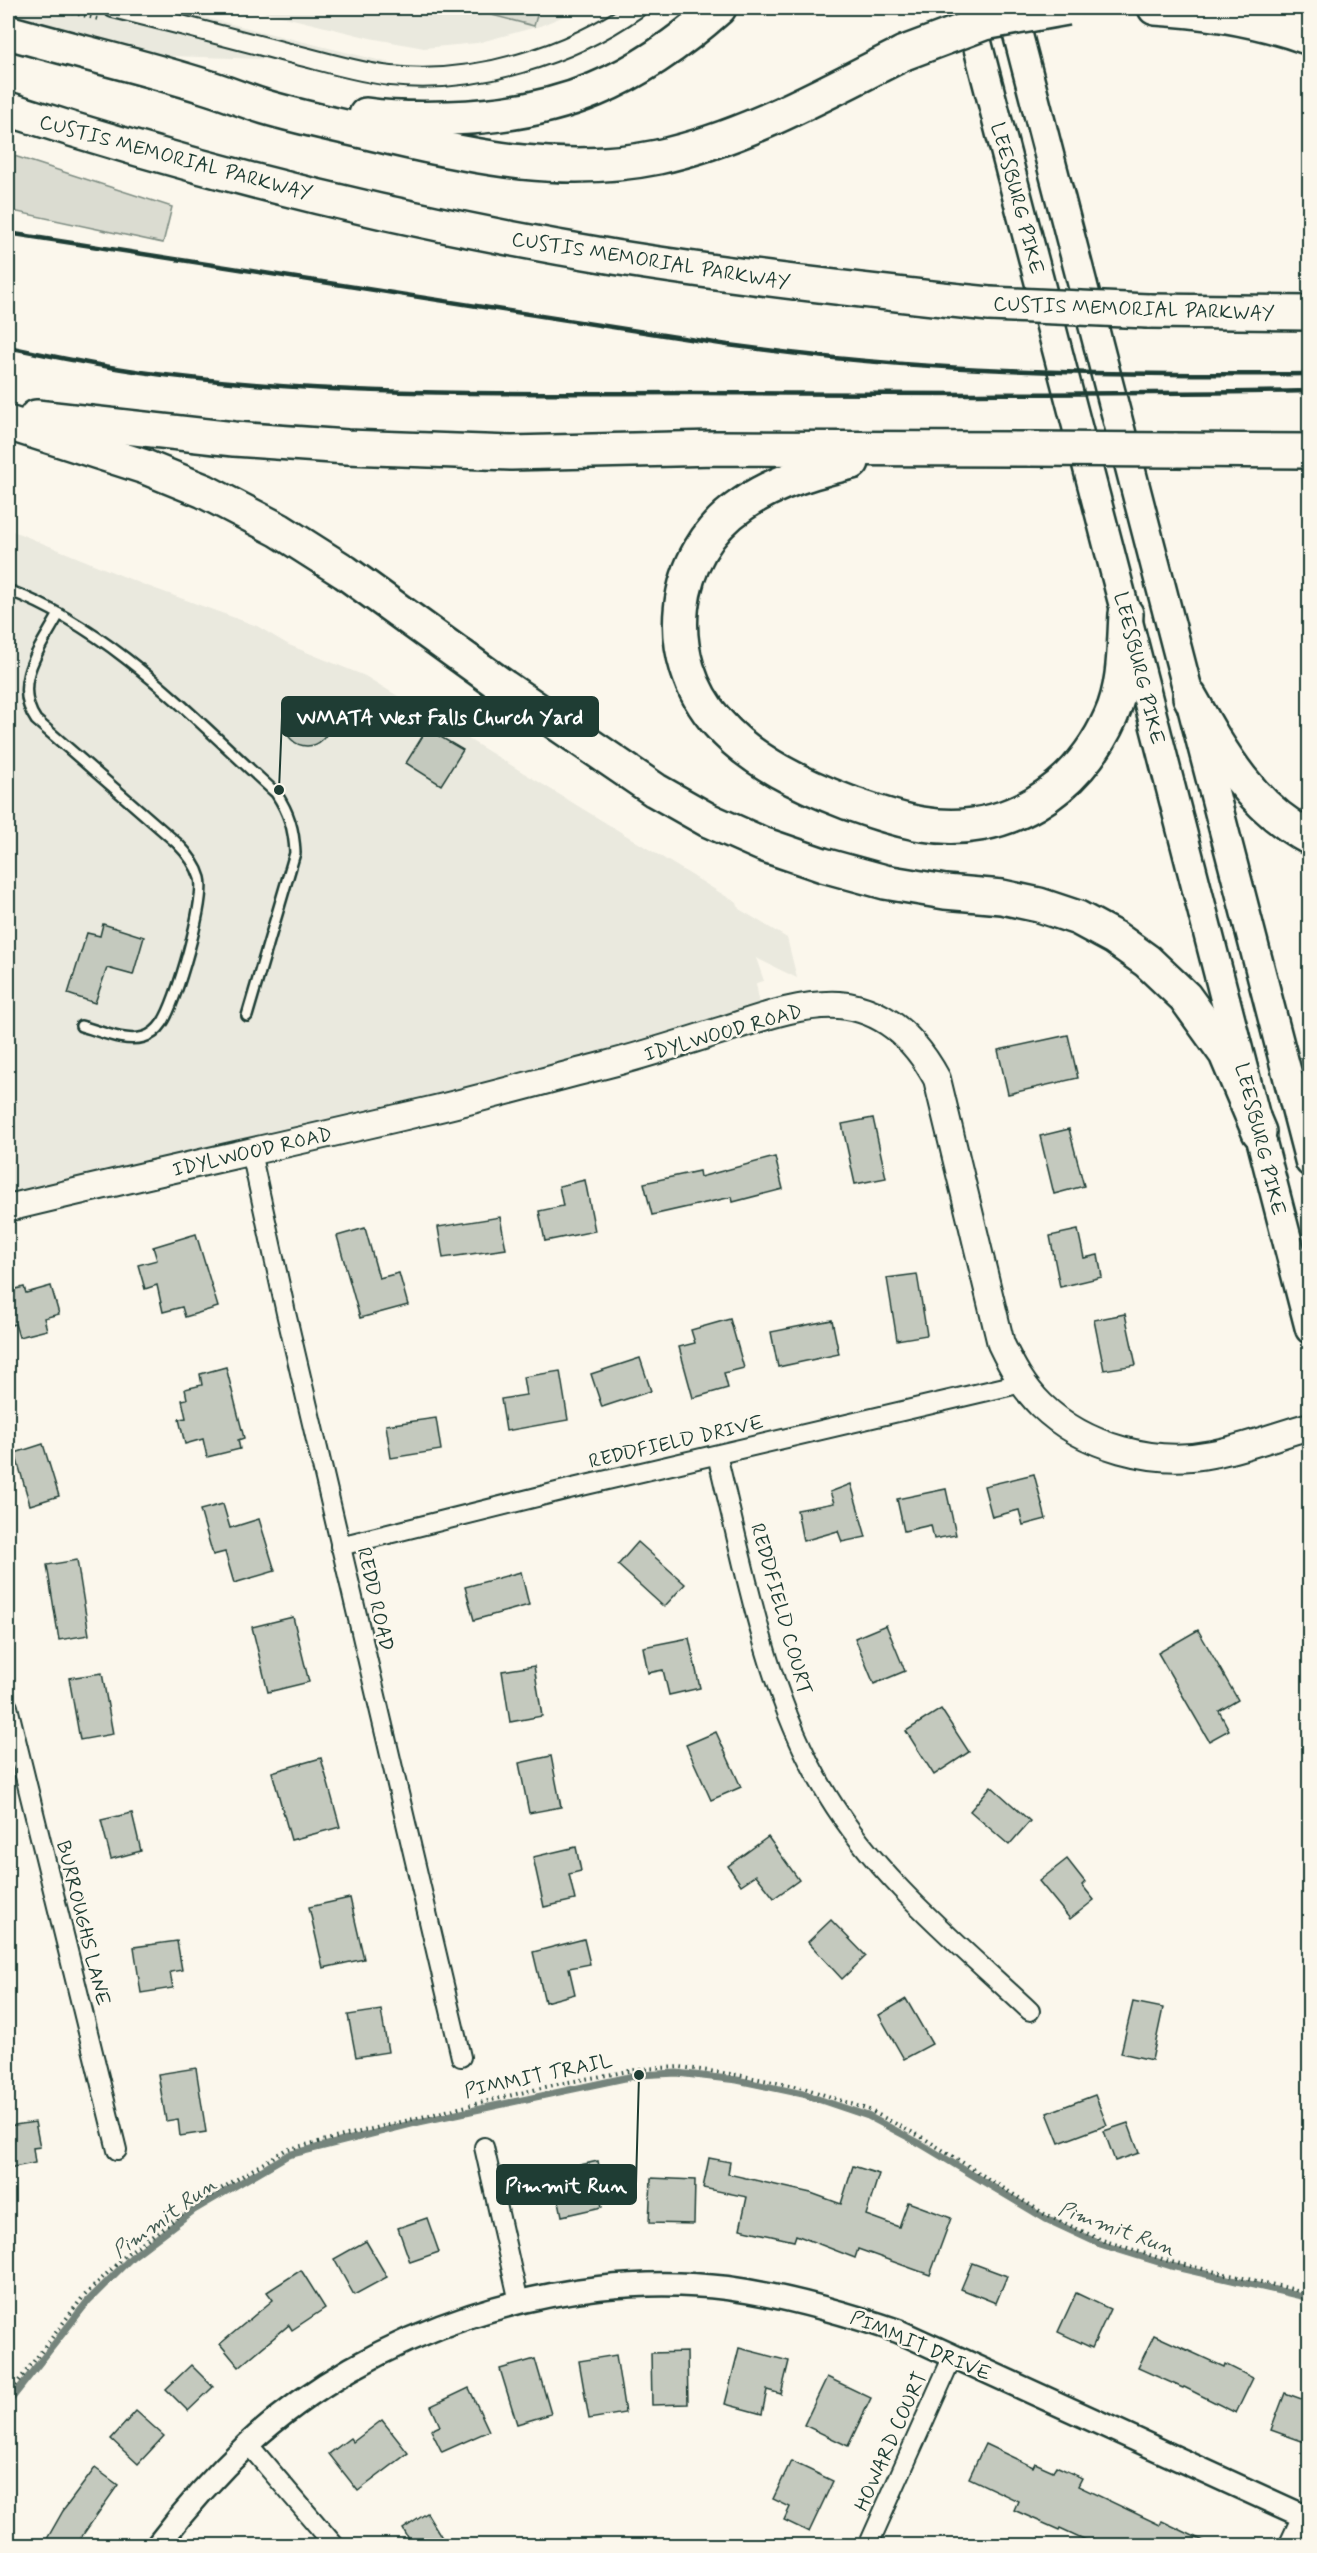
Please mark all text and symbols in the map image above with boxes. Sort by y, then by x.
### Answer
street label: CUSTIS MEMORIAL PARKWAY [36,109,315,208]
street label: LEESBURG PIKE [983,120,1050,277]
street label: CUSTIS MEMORIAL PARKWAY [510,226,792,297]
street label: CUSTIS MEMORIAL PARKWAY [993,291,1275,328]
street label: LEESBURG PIKE [1107,589,1171,747]
callout: WMATA West Falls Church Yard [282,697,598,736]
text: WMATA West Falls Church Yard [296,704,583,732]
street label: IDYLWOOD ROAD [641,998,805,1069]
street label: LEESBURG PIKE [1228,1060,1292,1218]
street label: IDYLWOOD ROAD [170,1121,335,1184]
street label: REDDFIELD DRIVE [586,1409,766,1476]
street label: REDDFIELD COURT [743,1520,818,1699]
street label: REDD ROAD [349,1545,400,1654]
street label: BURROUGHS LANE [49,1838,116,2009]
street label: PIMMIT TRAIL [462,2047,615,2105]
callout: Pimmit Run [497,2165,636,2204]
water label: Pimmit Run [107,2170,223,2265]
text: Pimmit Run [505,2172,628,2200]
water label: Pimmit Run [1055,2195,1179,2263]
street label: PIMMIT DRIVE [846,2305,995,2388]
street label: HOWARD COURT [849,2368,934,2516]

